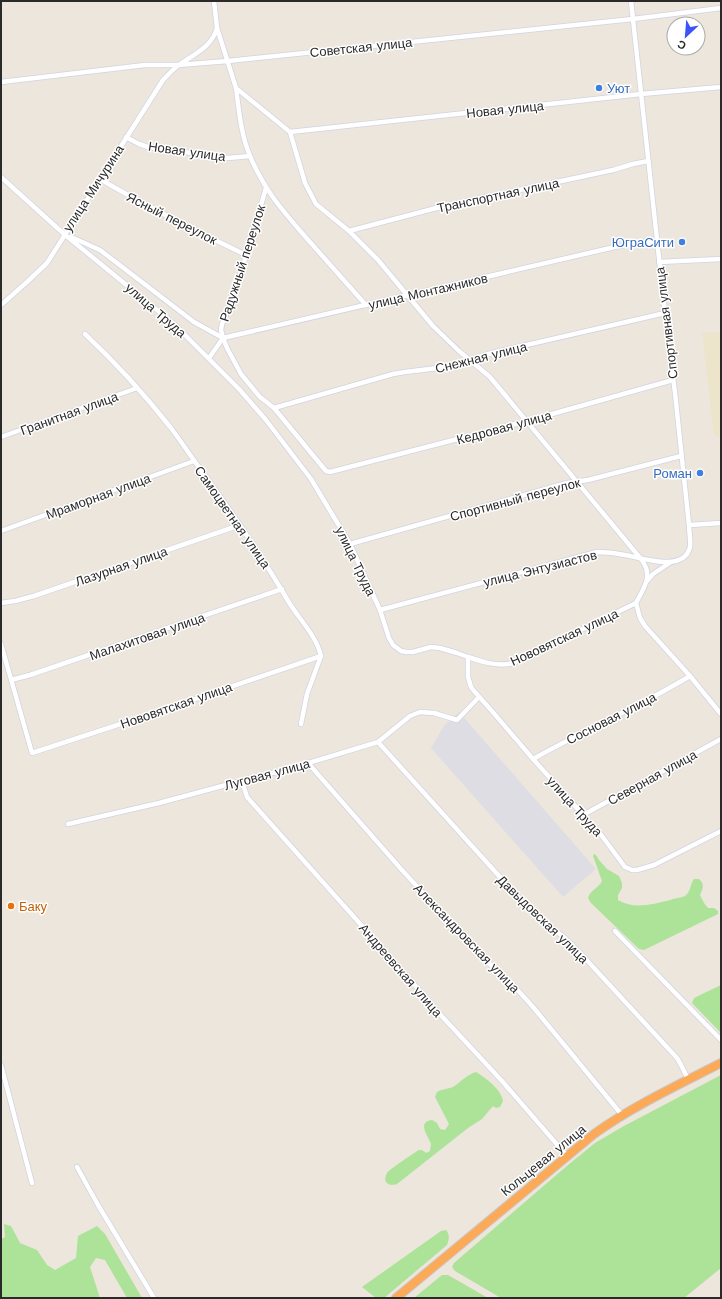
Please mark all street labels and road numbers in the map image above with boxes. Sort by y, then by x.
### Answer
street label: Советская улица [309,35,414,60]
street label: Новая улица [466,98,545,121]
street label: Новая улица [147,139,227,164]
street label: улица Мичурина [60,141,127,234]
street label: Транспортная улица [436,175,561,216]
street label: Ясный переулок [124,189,220,248]
street label: Радужный переулок [216,202,269,324]
street label: Спортивная улица [652,266,681,380]
street label: улица Монтажников [367,270,489,312]
street label: улица Труда [122,280,190,341]
street label: Снежная улица [434,339,529,376]
street label: Гранитная улица [18,389,121,438]
street label: Кедровая улица [455,407,554,447]
street label: Самоцветная улица [192,463,274,572]
street label: Мраморная улица [44,470,153,522]
street label: Спортивный переулок [448,475,582,524]
street label: улица Труда [332,524,379,599]
street label: Лазурная улица [73,543,170,589]
street label: улица Энтузиастов [482,547,598,590]
street label: Нововятская улица [508,606,621,669]
street label: Малахитовая улица [88,609,208,663]
street label: Нововятская улица [118,679,235,732]
street label: Сосновая улица [564,689,659,748]
street label: Северная улица [605,746,700,808]
street label: Луговая улица [223,756,312,793]
street label: улица Труда [544,773,606,840]
street label: Давыдовская улица [494,872,592,967]
street label: Александровская улица [411,881,523,997]
street label: Андреевская улица [356,921,446,1021]
street label: Кольцевая улица [498,1121,589,1199]

